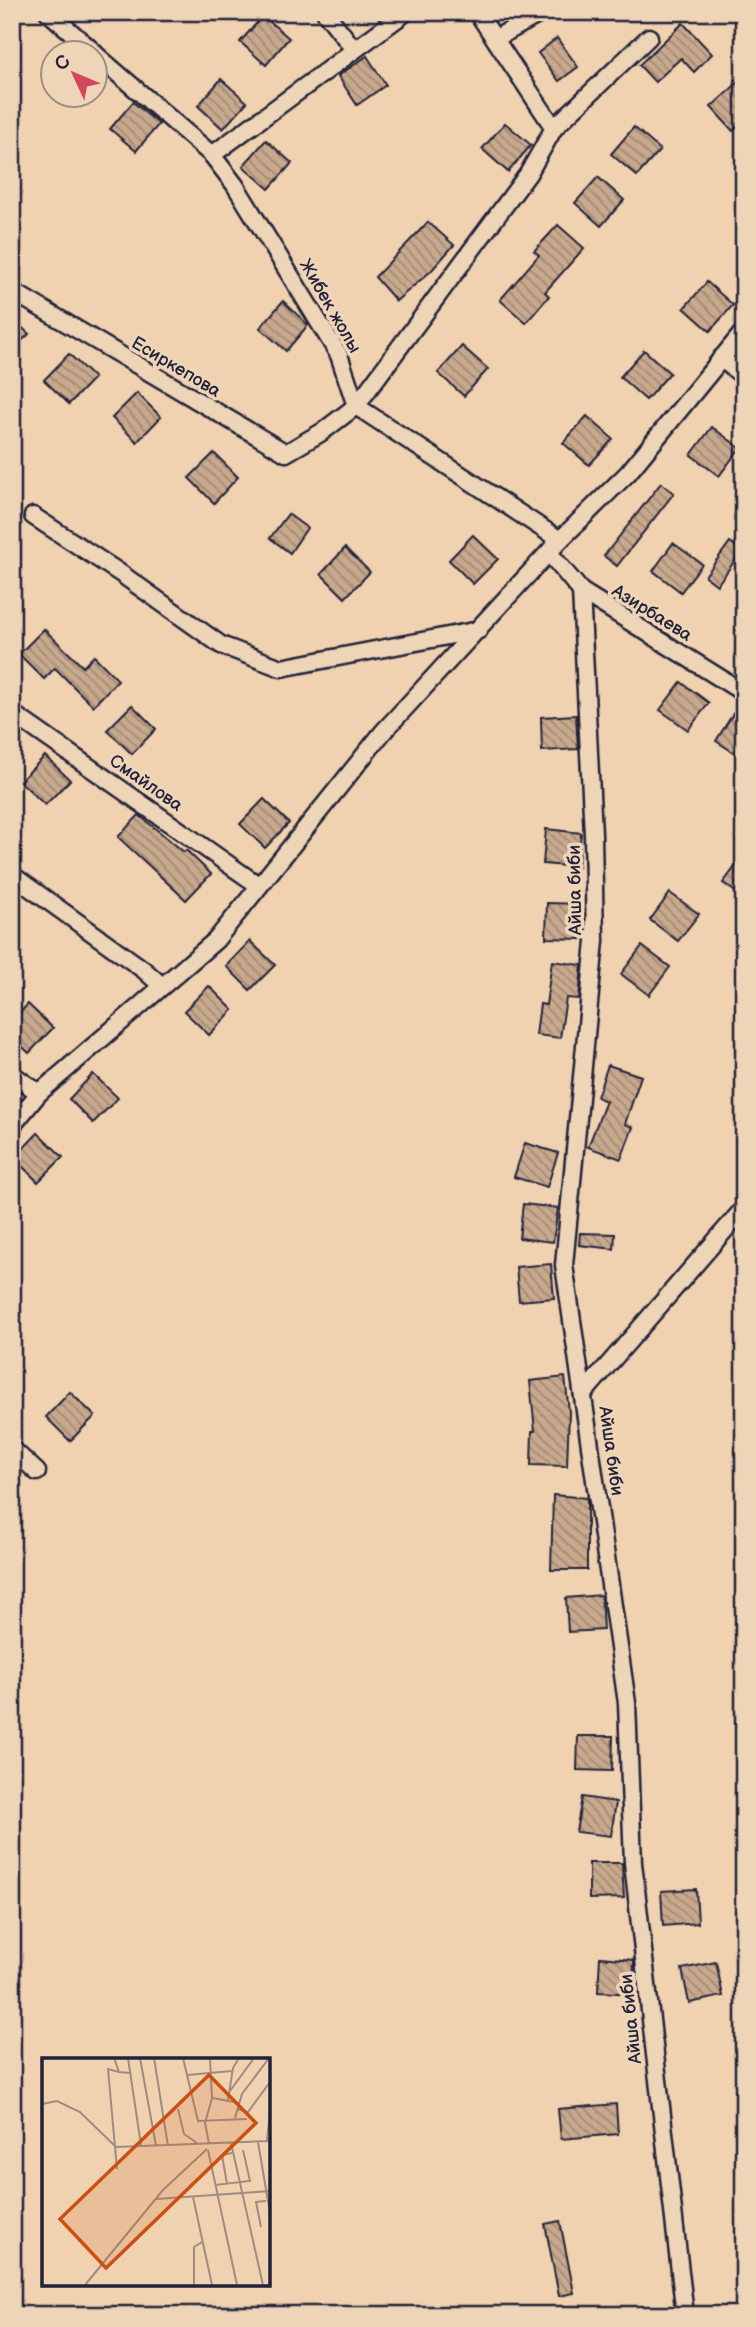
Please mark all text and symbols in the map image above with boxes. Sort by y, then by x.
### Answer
north arrow [38,38,108,108]
text: С [50,50,76,76]
street label: Жибек жолы [295,255,365,357]
street label: Есиркепова [128,332,225,402]
street label: Азирбаева [607,580,696,646]
street label: Смайлова [105,750,187,816]
street label: Айша биби [564,845,586,936]
street label: Айша биби [594,1404,628,1497]
street label: Айша биби [616,1973,646,2066]
inset map [42,2058,270,2285]

